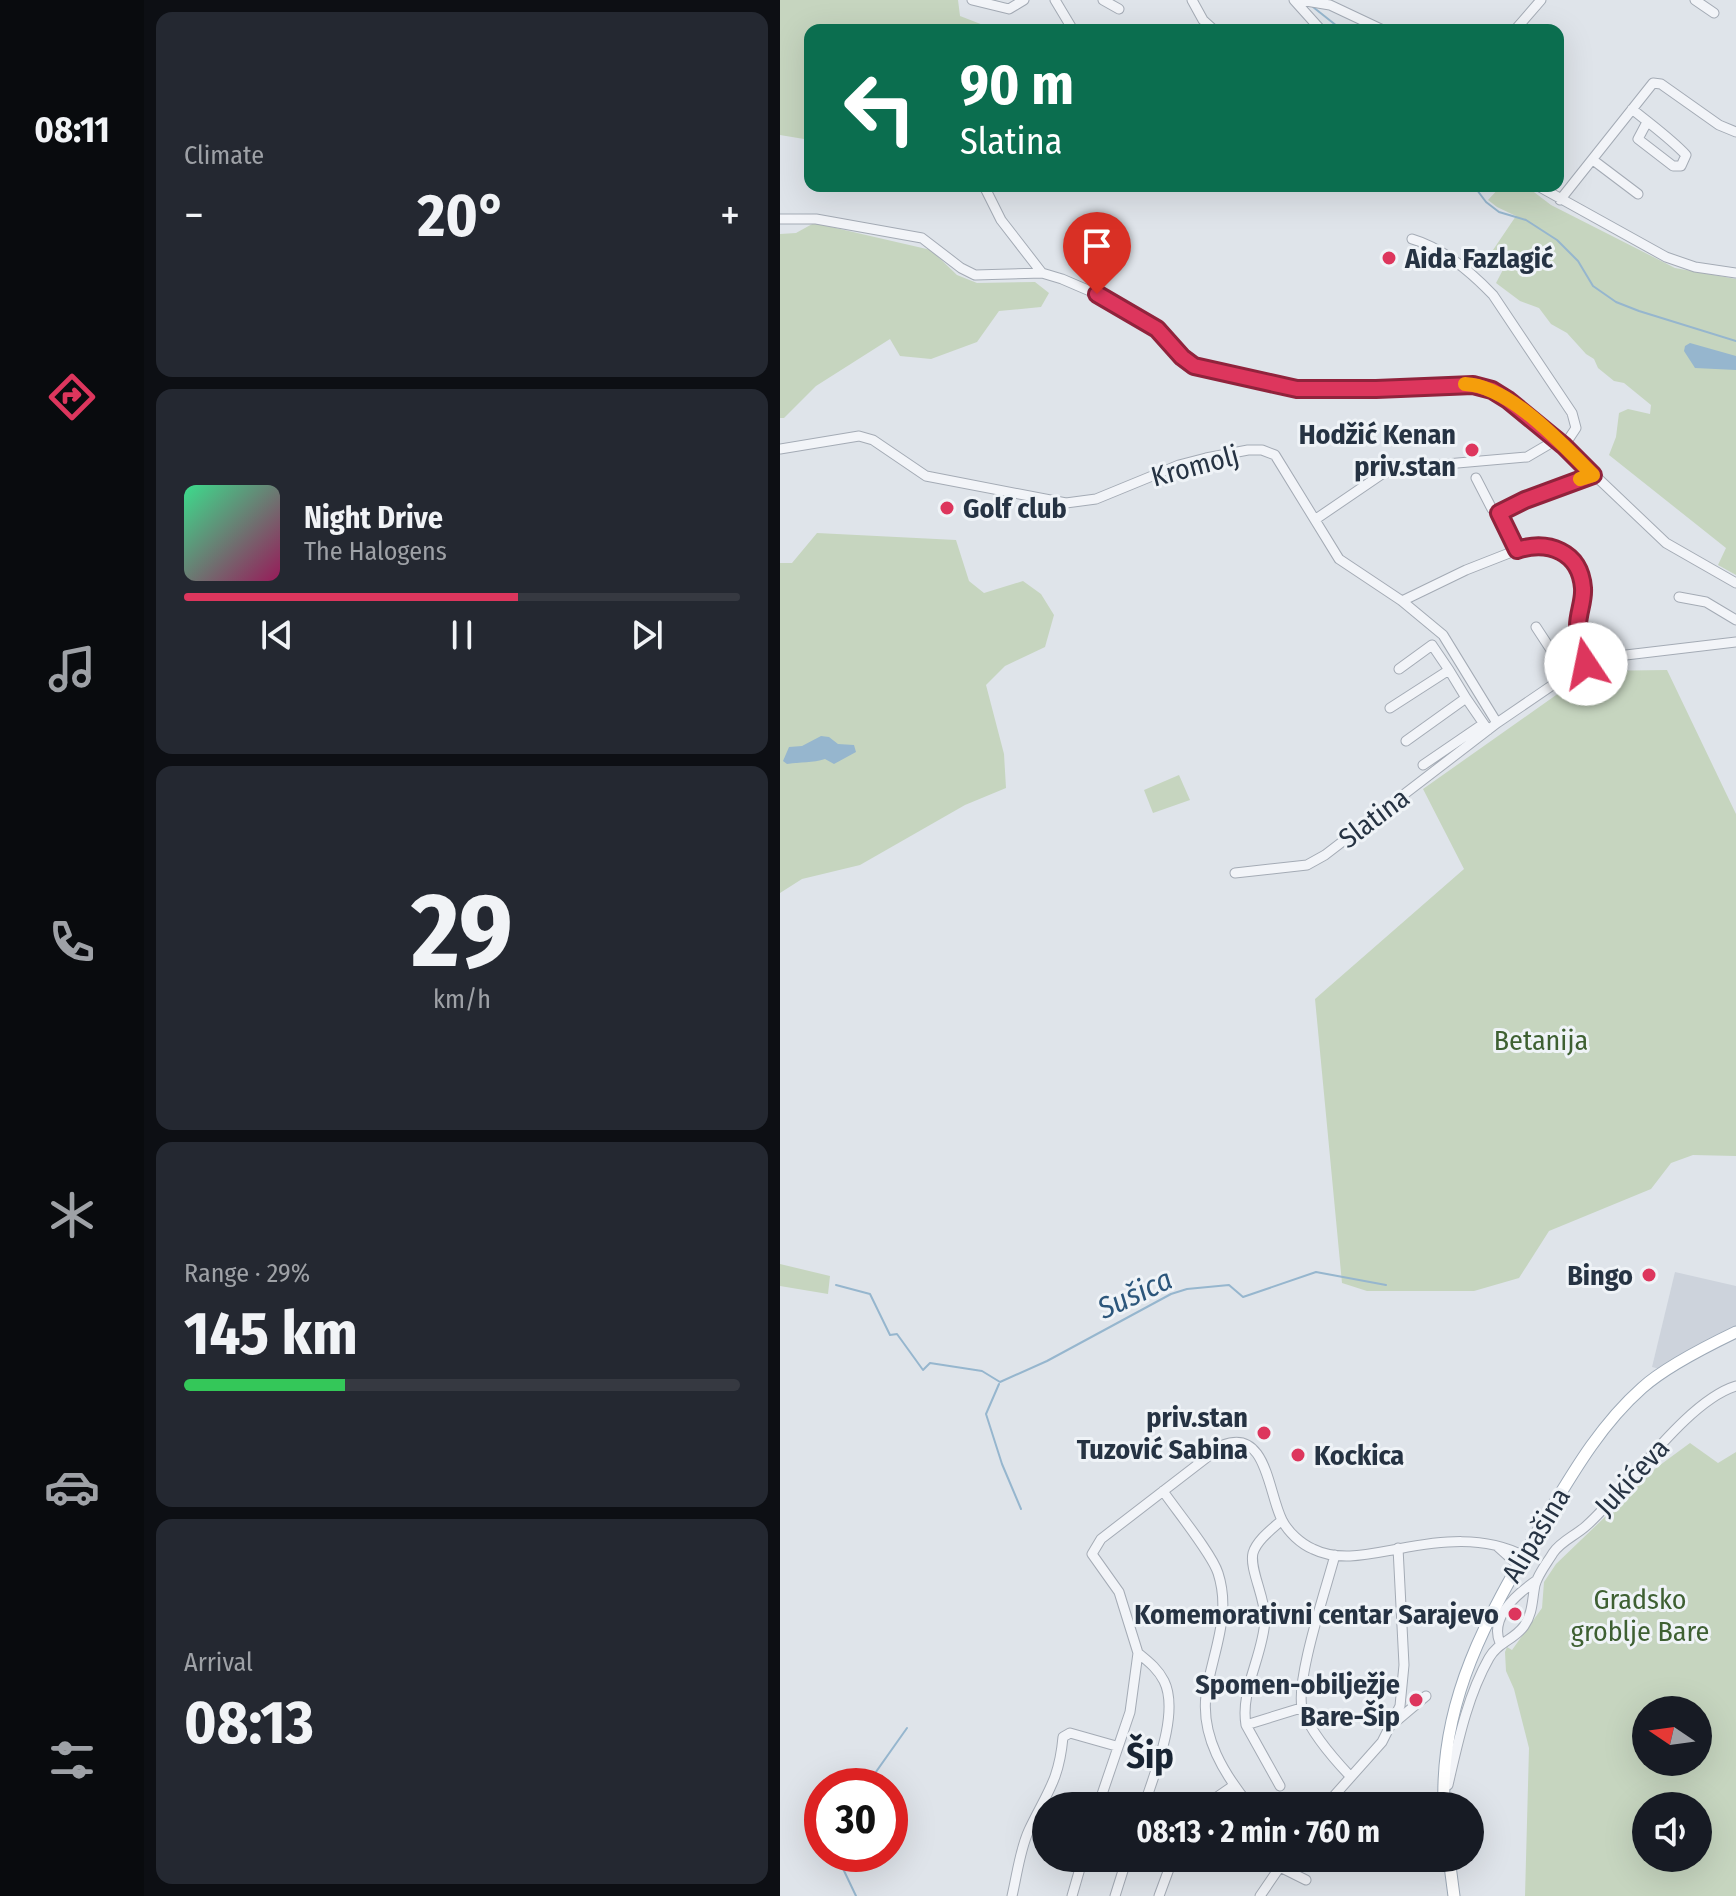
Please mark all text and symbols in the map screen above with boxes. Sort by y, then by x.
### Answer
text: 90 m [960,52,1074,119]
icon: left [828,56,932,160]
text: 08:11 [34,108,110,152]
text: Slatina [960,120,1062,164]
text: Climate [184,140,264,171]
text: 20° [418,180,506,252]
text: − [184,189,204,242]
text: + [720,189,740,242]
pin [1063,212,1131,294]
icon: arrive [1075,224,1119,268]
place label: Aida Fazlagić [1404,242,1554,275]
marker: Aida Fazlagić [1380,249,1398,267]
icon: directions [44,369,100,425]
place label: Hodžić Kenan priv.stan [1299,418,1456,483]
street label: Kromolj [1148,439,1242,493]
marker: Hodžić Kenan priv.stan [1463,441,1481,459]
place label: Golf club [963,492,1067,525]
marker: Golf club [938,499,956,517]
text: Night Drive [304,500,443,536]
text: The Halogens [304,536,447,567]
icon: previous [255,613,299,657]
icon: pause [440,613,484,657]
icon: next [625,613,669,657]
position arrow [1544,622,1628,706]
icon: music [44,641,100,697]
street label: Slatina [1332,781,1416,855]
text: 29 [411,869,513,994]
icon: phone [44,914,100,970]
text: km/h [433,984,491,1015]
park label: Betanija [1494,1024,1588,1057]
icon: climate [44,1187,100,1243]
text: Range · 29% [184,1258,310,1289]
place label: Bingo [1567,1259,1633,1292]
water label: Sušica [1091,1261,1178,1327]
marker: Bingo [1640,1266,1658,1284]
text: 145 km [184,1298,358,1370]
place label: priv.stan Tuzović Sabina [1077,1401,1248,1466]
marker: priv.stan Tuzović Sabina [1255,1424,1273,1442]
street label: Jukićeva [1588,1432,1676,1522]
place label: Kockica [1314,1439,1404,1472]
marker: Kockica [1289,1446,1307,1464]
icon: car [44,1459,100,1515]
street label: Alipašina [1495,1482,1577,1588]
park label: Gradsko groblje Bare [1571,1583,1709,1648]
place label: Komemorativni centar Sarajevo [1134,1598,1499,1631]
marker: Komemorativni centar Sarajevo [1506,1605,1524,1623]
text: Arrival [184,1647,253,1678]
place label: Spomen-obilježje Bare-Šip [1195,1668,1400,1733]
text: 08:13 [184,1687,314,1759]
marker: Spomen-obilježje Bare-Šip [1407,1691,1425,1709]
north arrow [1632,1696,1712,1776]
map controls [1632,1696,1712,1872]
icon: filters [44,1732,100,1788]
district label: Šip [1126,1733,1174,1778]
speed limit sign: 30 [804,1768,908,1872]
button: sound [1632,1792,1712,1872]
text: 08:13 · 2 min · 760 m [1136,1814,1380,1850]

